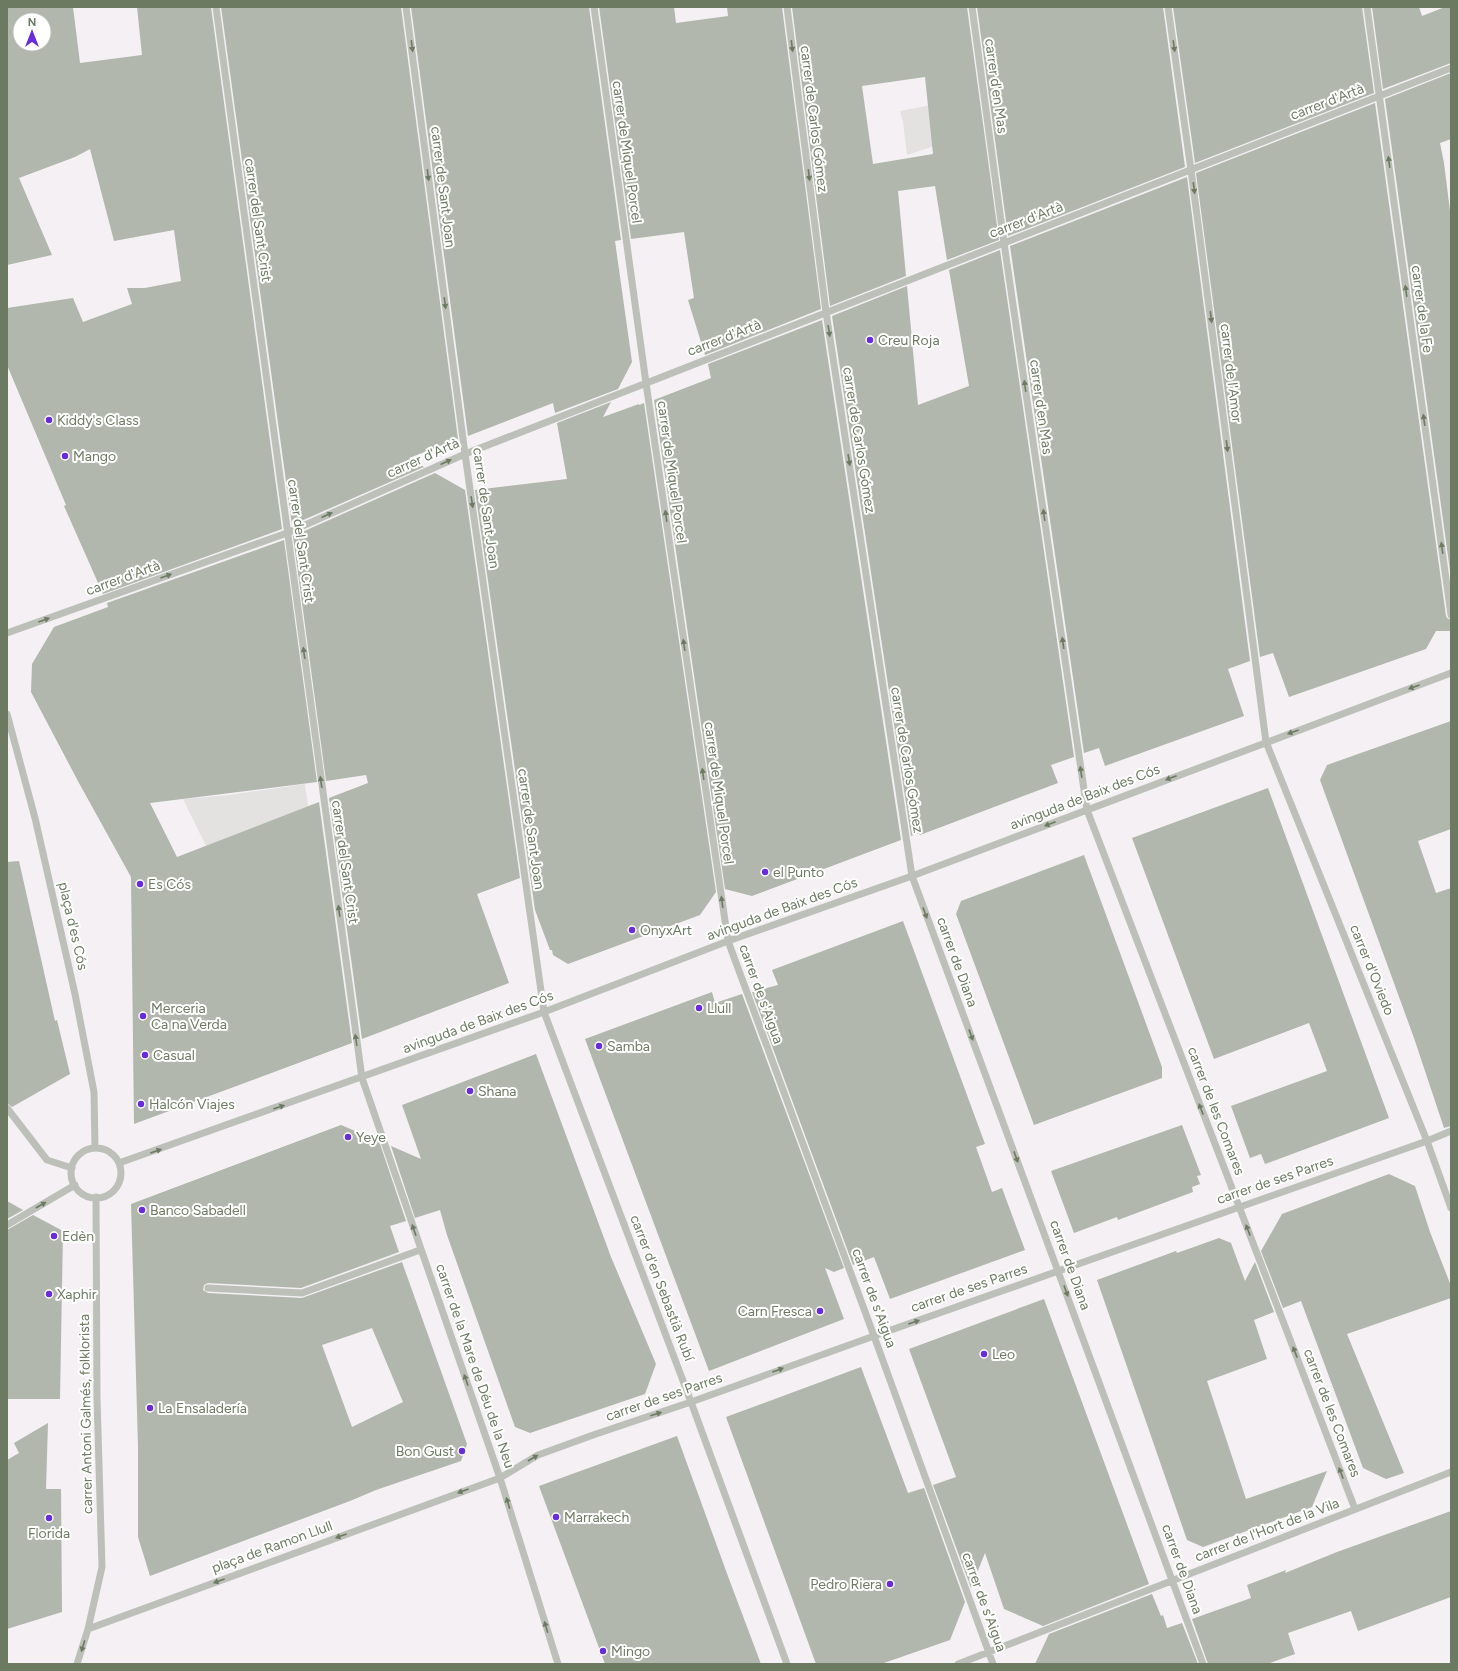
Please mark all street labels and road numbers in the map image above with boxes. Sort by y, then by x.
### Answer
street label: carrer d'en Mas [981,38,1011,134]
street label: carrer de Carlos Gómez [797,45,831,193]
street label: carrer de Miquel Porcel [609,80,645,224]
street label: carrer d'Artà [1288,80,1366,124]
street label: carrer de Sant Joan [427,125,459,249]
street label: carrer del Sant Crist [241,157,275,283]
street label: carrer d'Artà [987,198,1065,242]
street label: carrer de la Fe [1407,264,1437,354]
street label: carrer d'Artà [685,316,763,360]
street label: carrer de l'Amor [1217,323,1246,424]
street label: carrer d'en Mas [1026,359,1056,455]
street label: carrer de Carlos Gómez [839,366,879,514]
street label: carrer de Miquel Porcel [654,400,690,544]
street label: carrer d'Artà [384,434,462,482]
street label: carrer de Sant Joan [469,446,503,570]
street label: carrer del Sant Crist [284,478,318,604]
street label: carrer d'Artà [84,557,162,599]
street label: carrer de Carlos Gómez [887,686,927,834]
street label: carrer de Miquel Porcel [701,721,737,865]
street label: avinguda de Baix des Cós [1008,761,1162,833]
street label: carrer de Sant Joan [514,767,548,891]
street label: carrer del Sant Crist [328,799,362,925]
street label: avinguda de Baix des Cós [704,874,860,944]
street label: plaça d'es Cós [55,880,91,972]
street label: carrer de Diana [933,915,981,1009]
street label: carrer d'Oviedo [1346,922,1398,1018]
street label: carrer de s'Aigua [735,942,787,1046]
street label: avinguda de Baix des Cós [400,987,556,1057]
street label: carrer de les Comares [1184,1044,1248,1178]
street label: carrer de ses Parres [1214,1152,1336,1208]
street label: carrer d'en Sebastià Rubí [626,1213,698,1364]
street label: carrer de Diana [1046,1218,1094,1312]
street label: carrer de s'Aigua [848,1246,900,1350]
street label: carrer de ses Parres [908,1260,1030,1316]
street label: carrer de la Mare de Déu de la Neu [432,1262,518,1470]
street label: carrer Antoni Galmés, folklorista [76,1314,96,1514]
street label: carrer de les Comares [1300,1346,1364,1480]
street label: carrer de ses Parres [603,1369,725,1425]
street label: carrer de l'Hort de la Vila [1192,1495,1342,1565]
street label: plaça de Ramon Llull [209,1517,335,1577]
street label: carrer de Diana [1158,1522,1206,1616]
street label: carrer de s'Aigua [958,1550,1010,1654]

